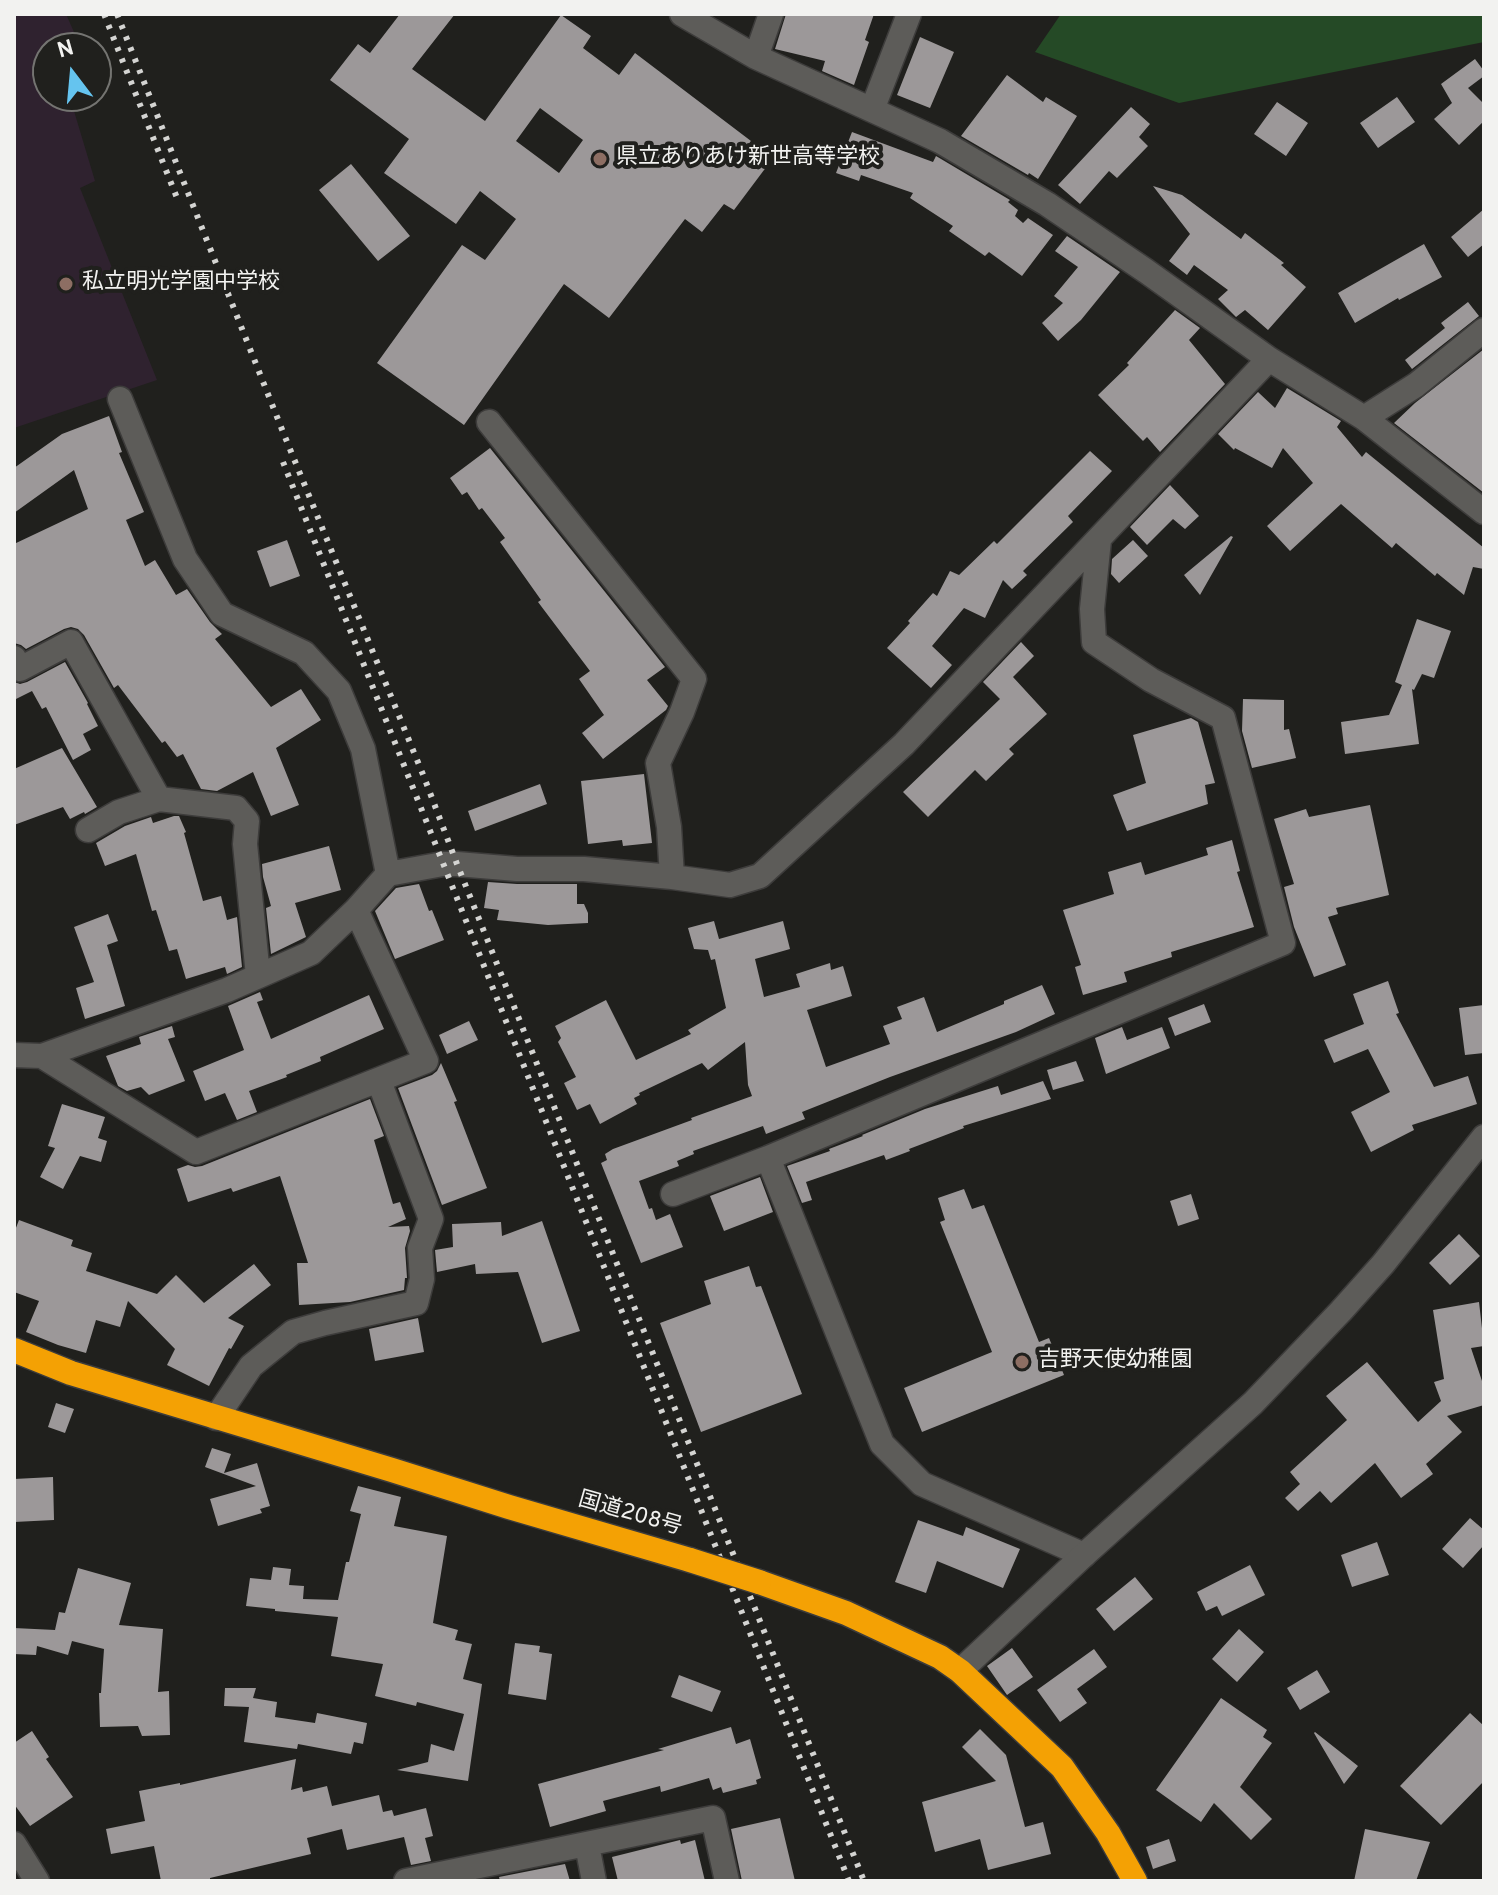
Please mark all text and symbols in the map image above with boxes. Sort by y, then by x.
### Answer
north arrow [32,32,112,112]
text: N [54,35,77,66]
place label: 県立ありあけ新世高等学校 [616,146,880,172]
marker: 県立ありあけ新世高等学校 [591,150,609,168]
place label: 私立明光学園中学校 [82,271,280,297]
marker: 私立明光学園中学校 [57,275,75,293]
place label: 吉野天使幼稚園 [1038,1349,1192,1375]
marker: 吉野天使幼稚園 [1013,1353,1031,1371]
street label: 国道208号 [575,1488,685,1542]

